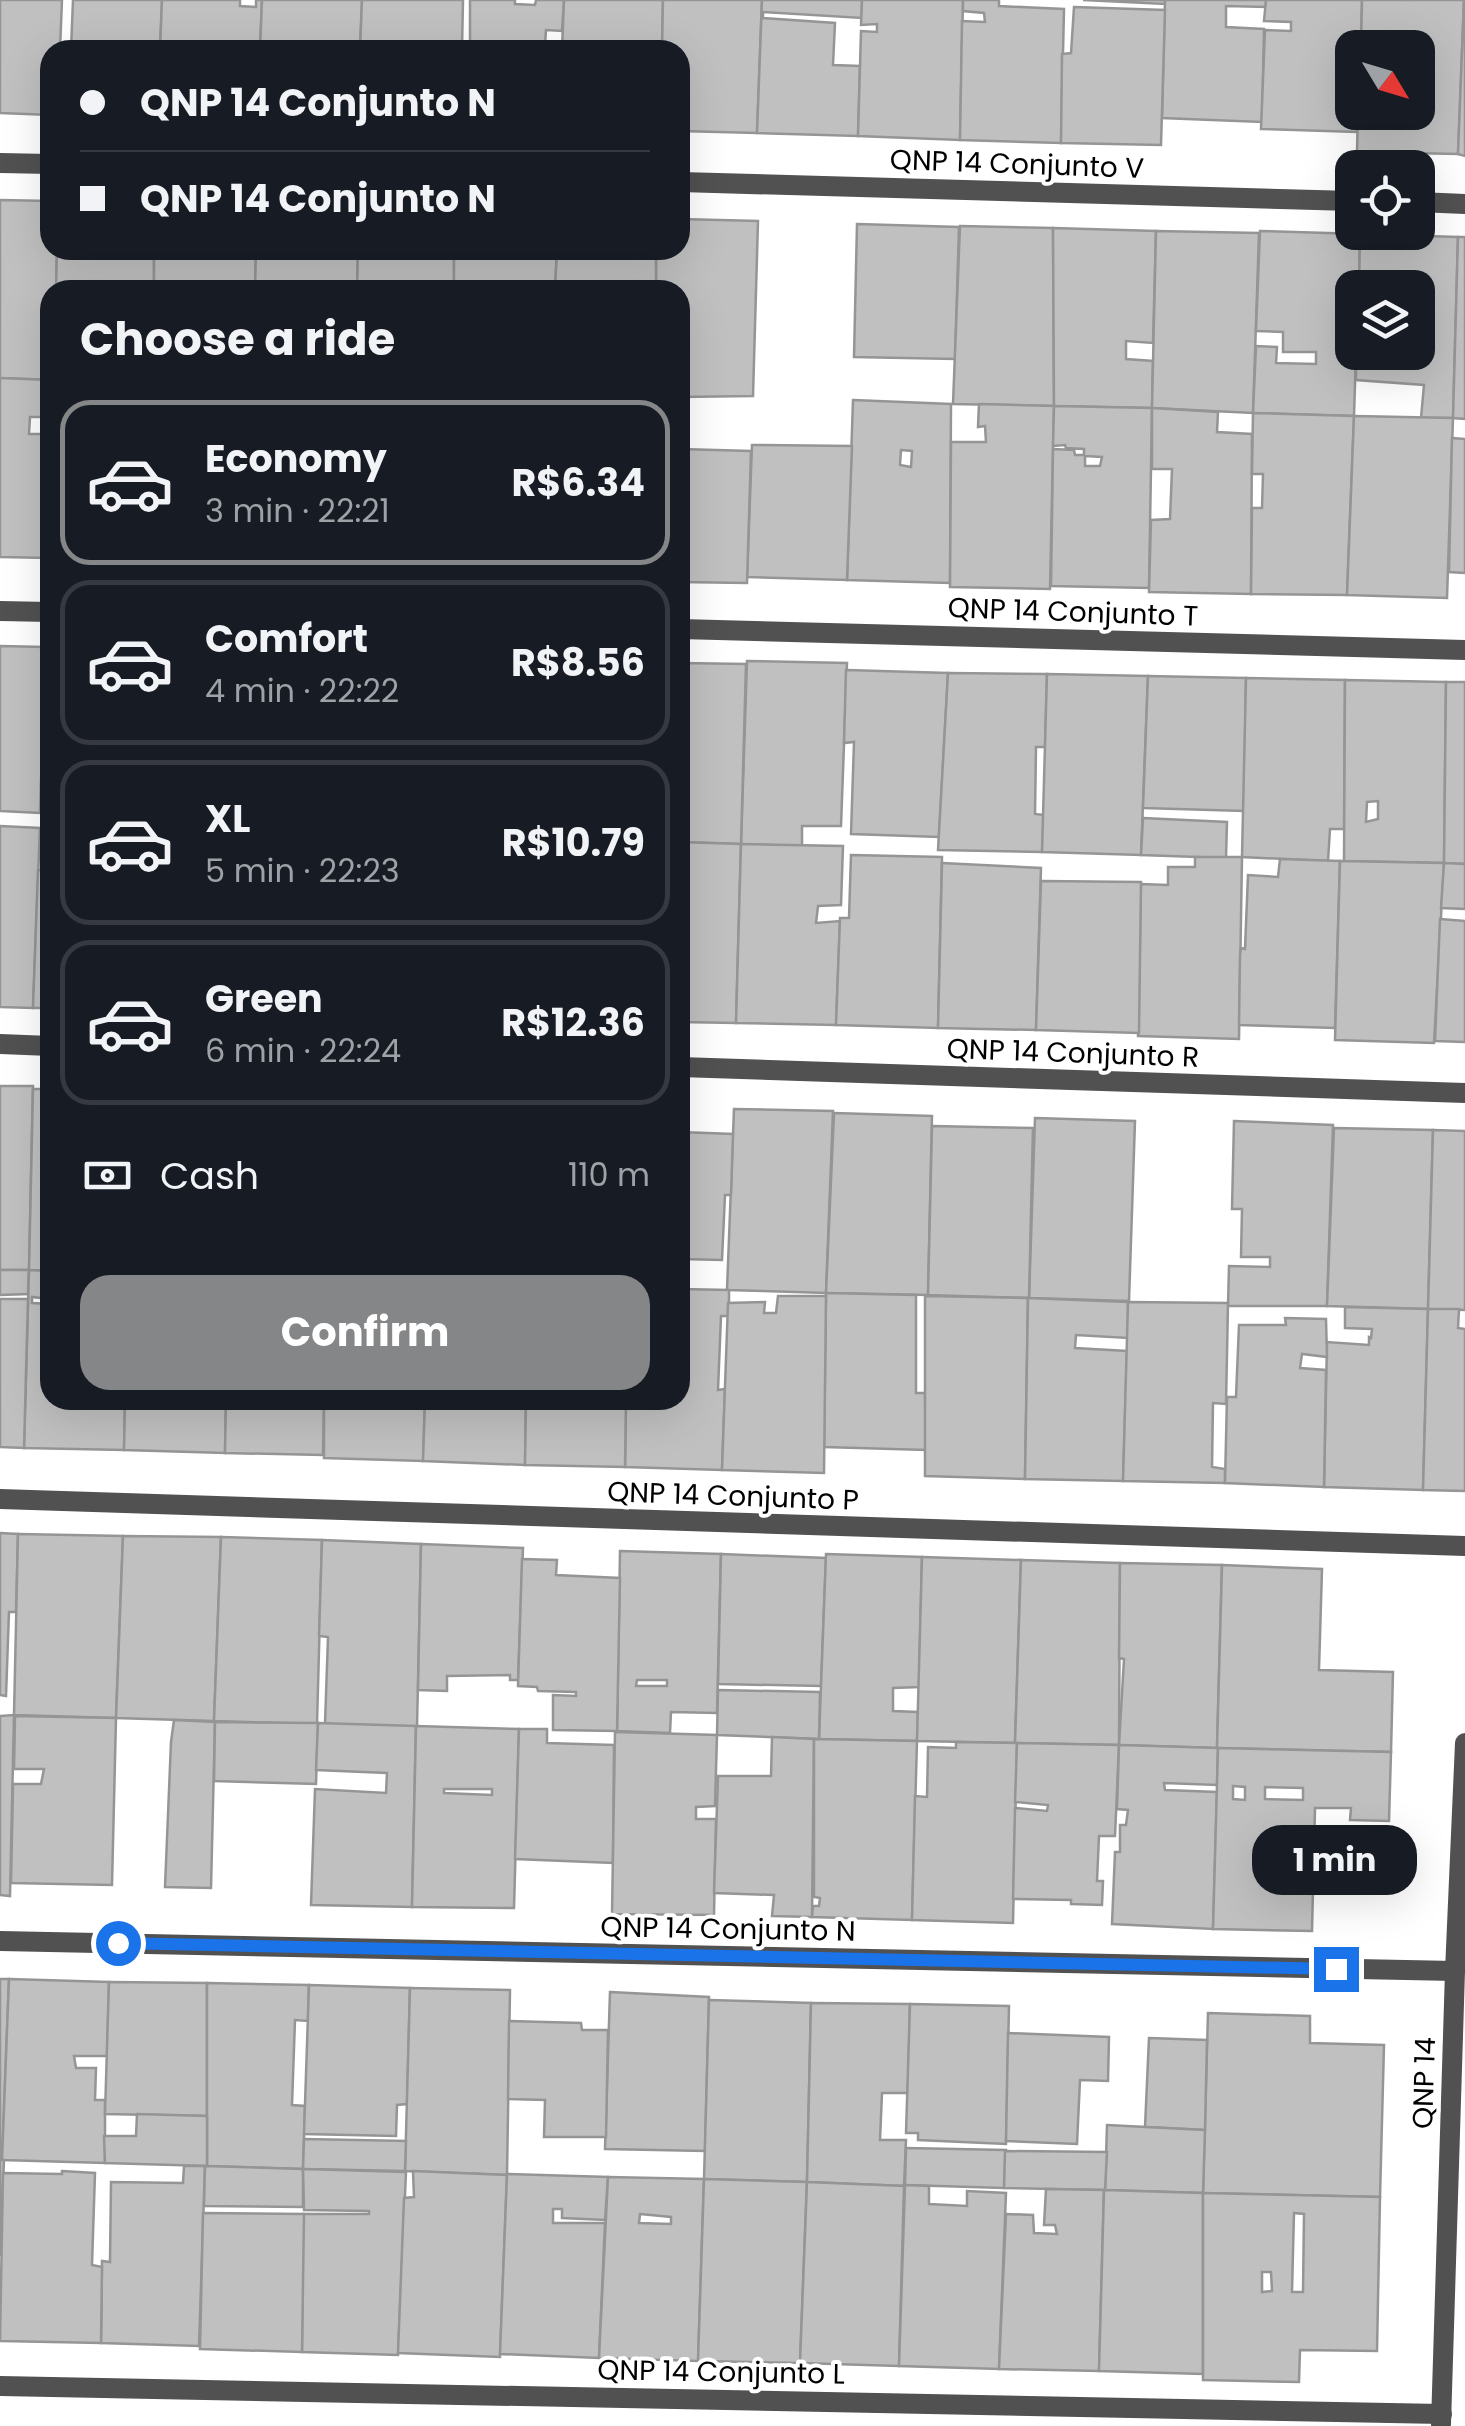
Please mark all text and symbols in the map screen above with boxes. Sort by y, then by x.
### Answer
north arrow [1335,30,1435,130]
map controls [1335,30,1435,370]
text: QNP 14 Conjunto N [140,76,496,129]
street label: QNP 14 Conjunto V [889,140,1145,188]
button: locate [1335,150,1435,250]
text: QNP 14 Conjunto N [140,172,496,225]
button: layers [1335,270,1435,370]
text: Choose a ride [80,308,395,371]
text: Economy [205,432,387,485]
icon: car [85,438,175,528]
text: R$6.34 [512,456,645,509]
text: 3 min · 22:21 [205,488,390,533]
street label: QNP 14 Conjunto T [947,588,1199,636]
text: Comfort [205,612,368,665]
icon: car [85,618,175,708]
text: R$8.56 [511,636,645,689]
text: 4 min · 22:22 [205,668,399,713]
text: XL [205,792,250,845]
icon: car [85,798,175,888]
text: R$10.79 [502,816,645,869]
text: 5 min · 22:23 [205,848,400,893]
text: Green [205,972,323,1025]
icon: car [85,978,175,1068]
text: R$12.36 [501,996,645,1049]
text: 6 min · 22:24 [205,1028,401,1073]
street label: QNP 14 Conjunto R [946,1029,1200,1077]
icon: cash [80,1148,135,1203]
text: Cash [160,1149,259,1202]
text: 110 m [568,1152,650,1197]
button: Confirm [80,1275,650,1390]
street label: QNP 14 Conjunto P [607,1472,859,1520]
callout: 1 min [1254,1824,1418,1894]
text: 1 min [1293,1837,1376,1882]
street label: QNP 14 Conjunto N [600,1907,856,1951]
route start [96,1921,141,1966]
route end [1314,1947,1359,1992]
street label: QNP 14 [1403,2036,1445,2130]
street label: QNP 14 Conjunto L [597,2350,845,2394]

